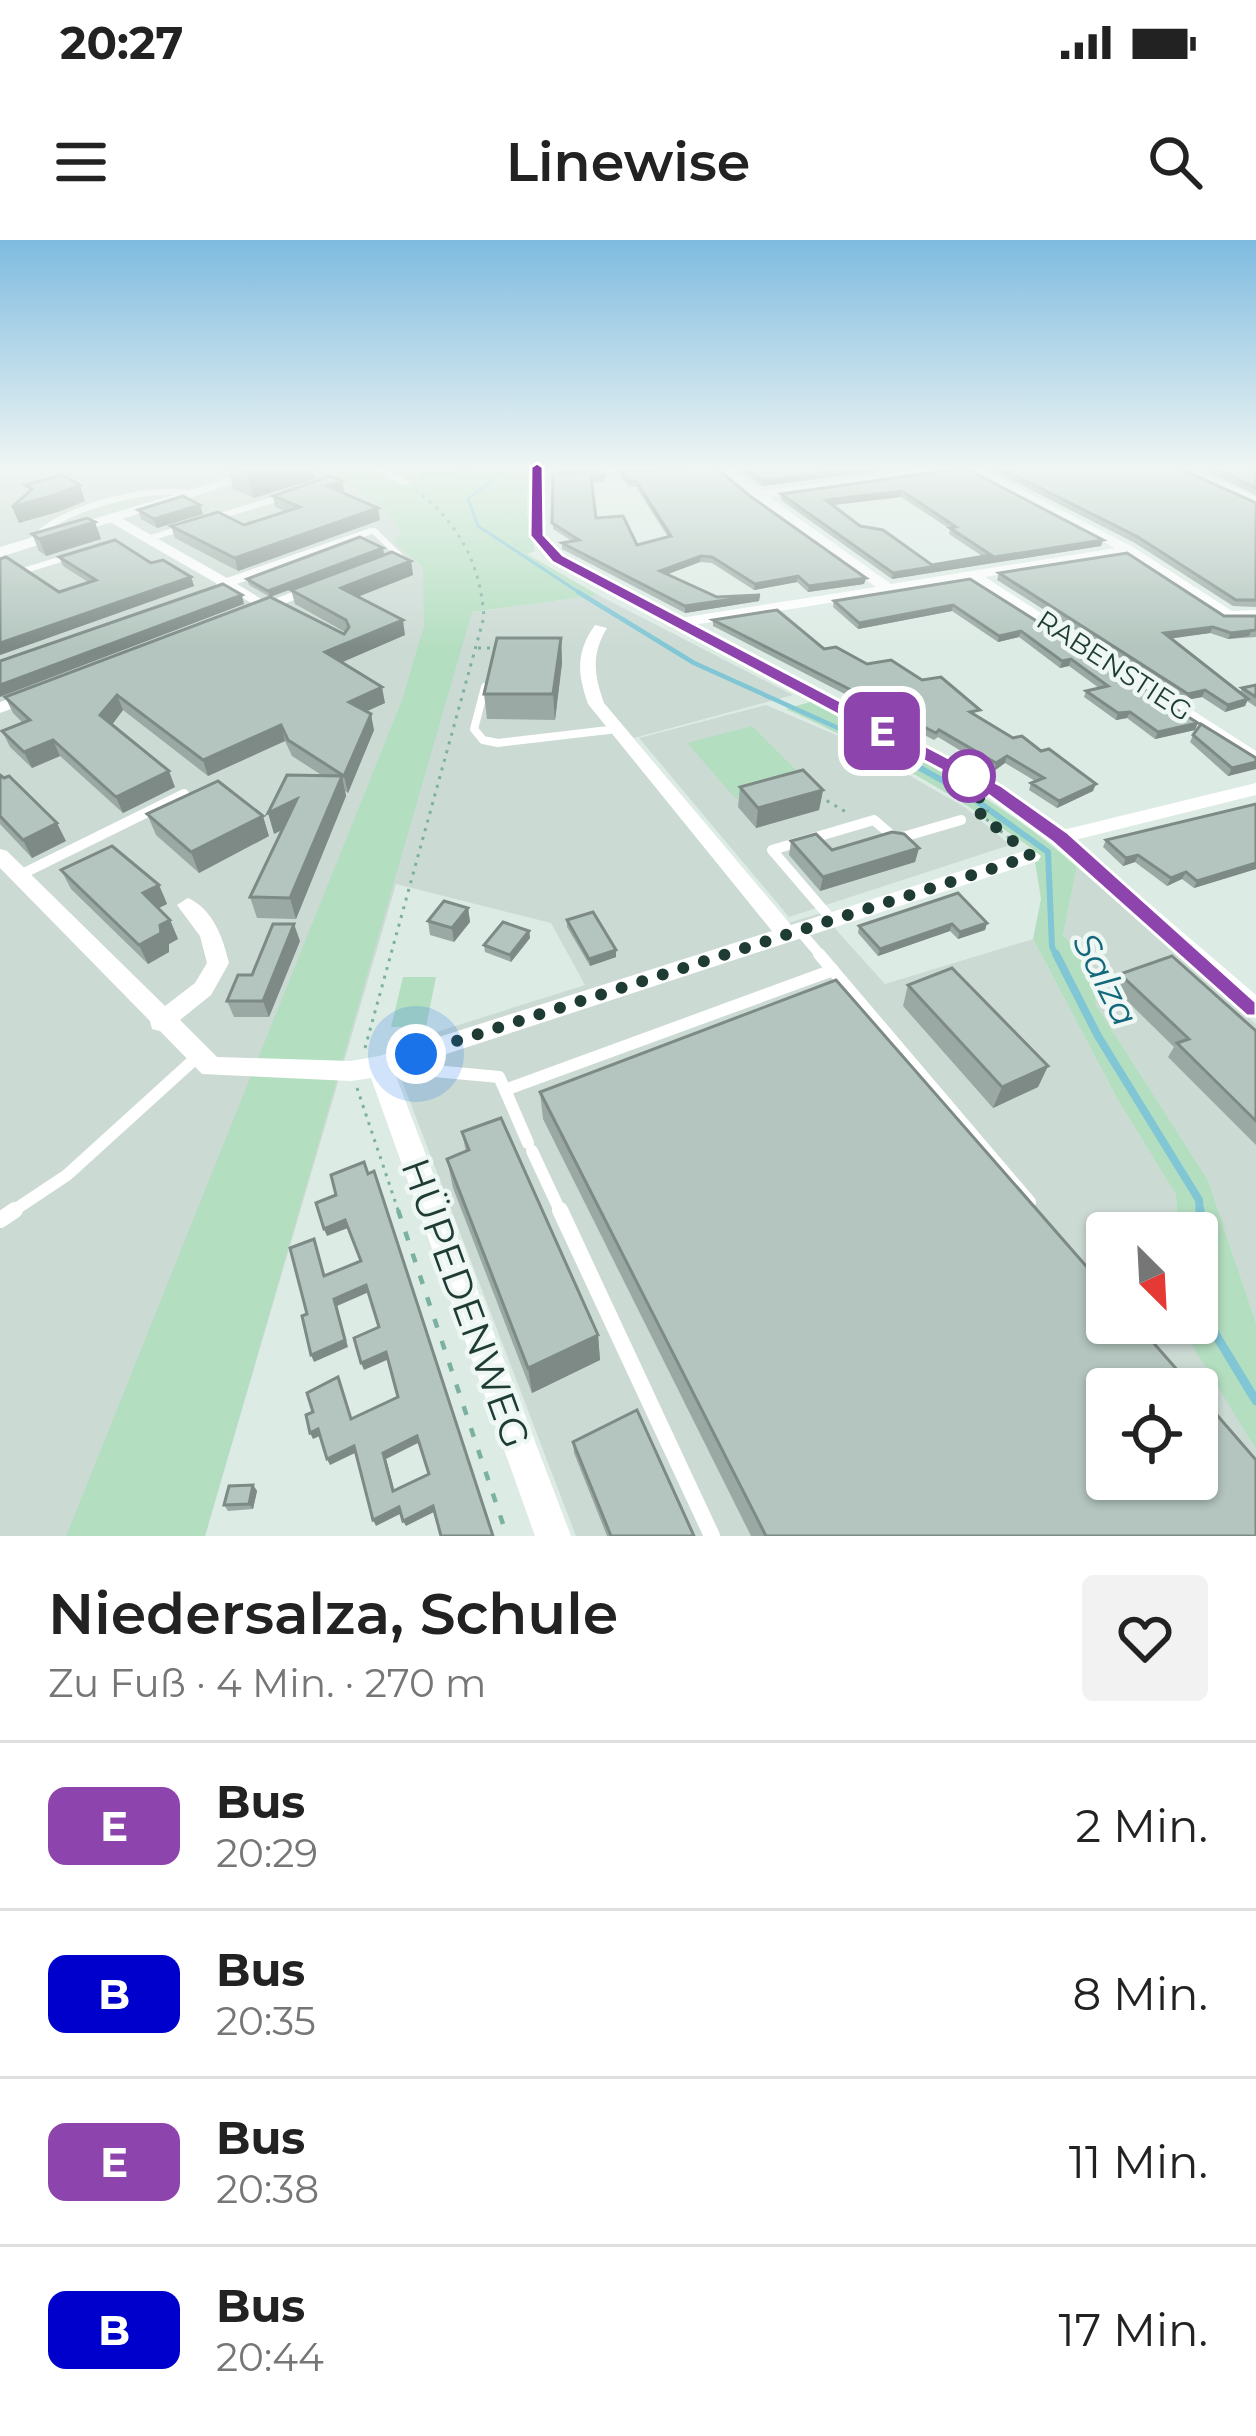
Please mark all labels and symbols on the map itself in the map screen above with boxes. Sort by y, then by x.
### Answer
street label: RABENSTIEG [1031,603,1198,728]
line badge: E [843,692,921,770]
unlabelled marker [944,751,994,801]
water label: Salza [1064,925,1148,1033]
your location [386,1024,446,1084]
street label: HÜPEDENWEG [391,1152,541,1454]
north arrow [1086,1212,1218,1344]

